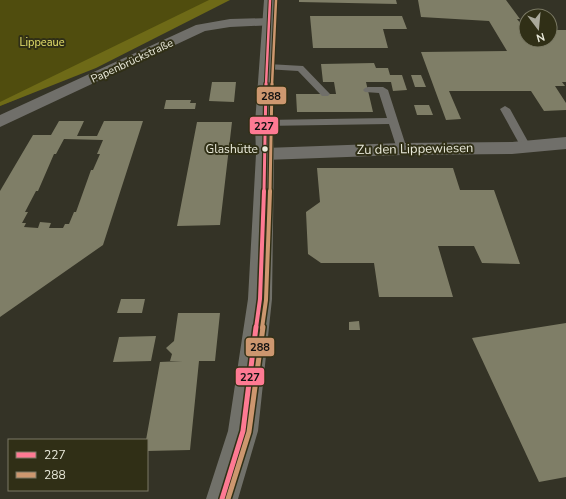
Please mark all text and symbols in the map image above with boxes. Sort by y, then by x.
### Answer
north arrow [518,8,558,48]
text: N [535,29,547,45]
park label: Lippeaue [19,35,65,50]
street label: Papenbrückstraße [88,35,176,87]
line badge: 288 [256,86,287,105]
text: 288 [261,89,281,104]
line badge: 227 [249,116,279,135]
text: 227 [254,119,274,134]
street label: Zu den Lippewiesen [356,139,474,159]
place label: Glashütte [205,141,258,157]
marker: Glashütte [260,144,270,154]
line badge: 288 [245,337,275,357]
text: 288 [250,340,270,355]
line badge: 227 [235,367,265,386]
text: 227 [240,370,260,385]
legend [8,439,148,491]
text: 227 [44,447,66,463]
text: 288 [44,467,66,483]

